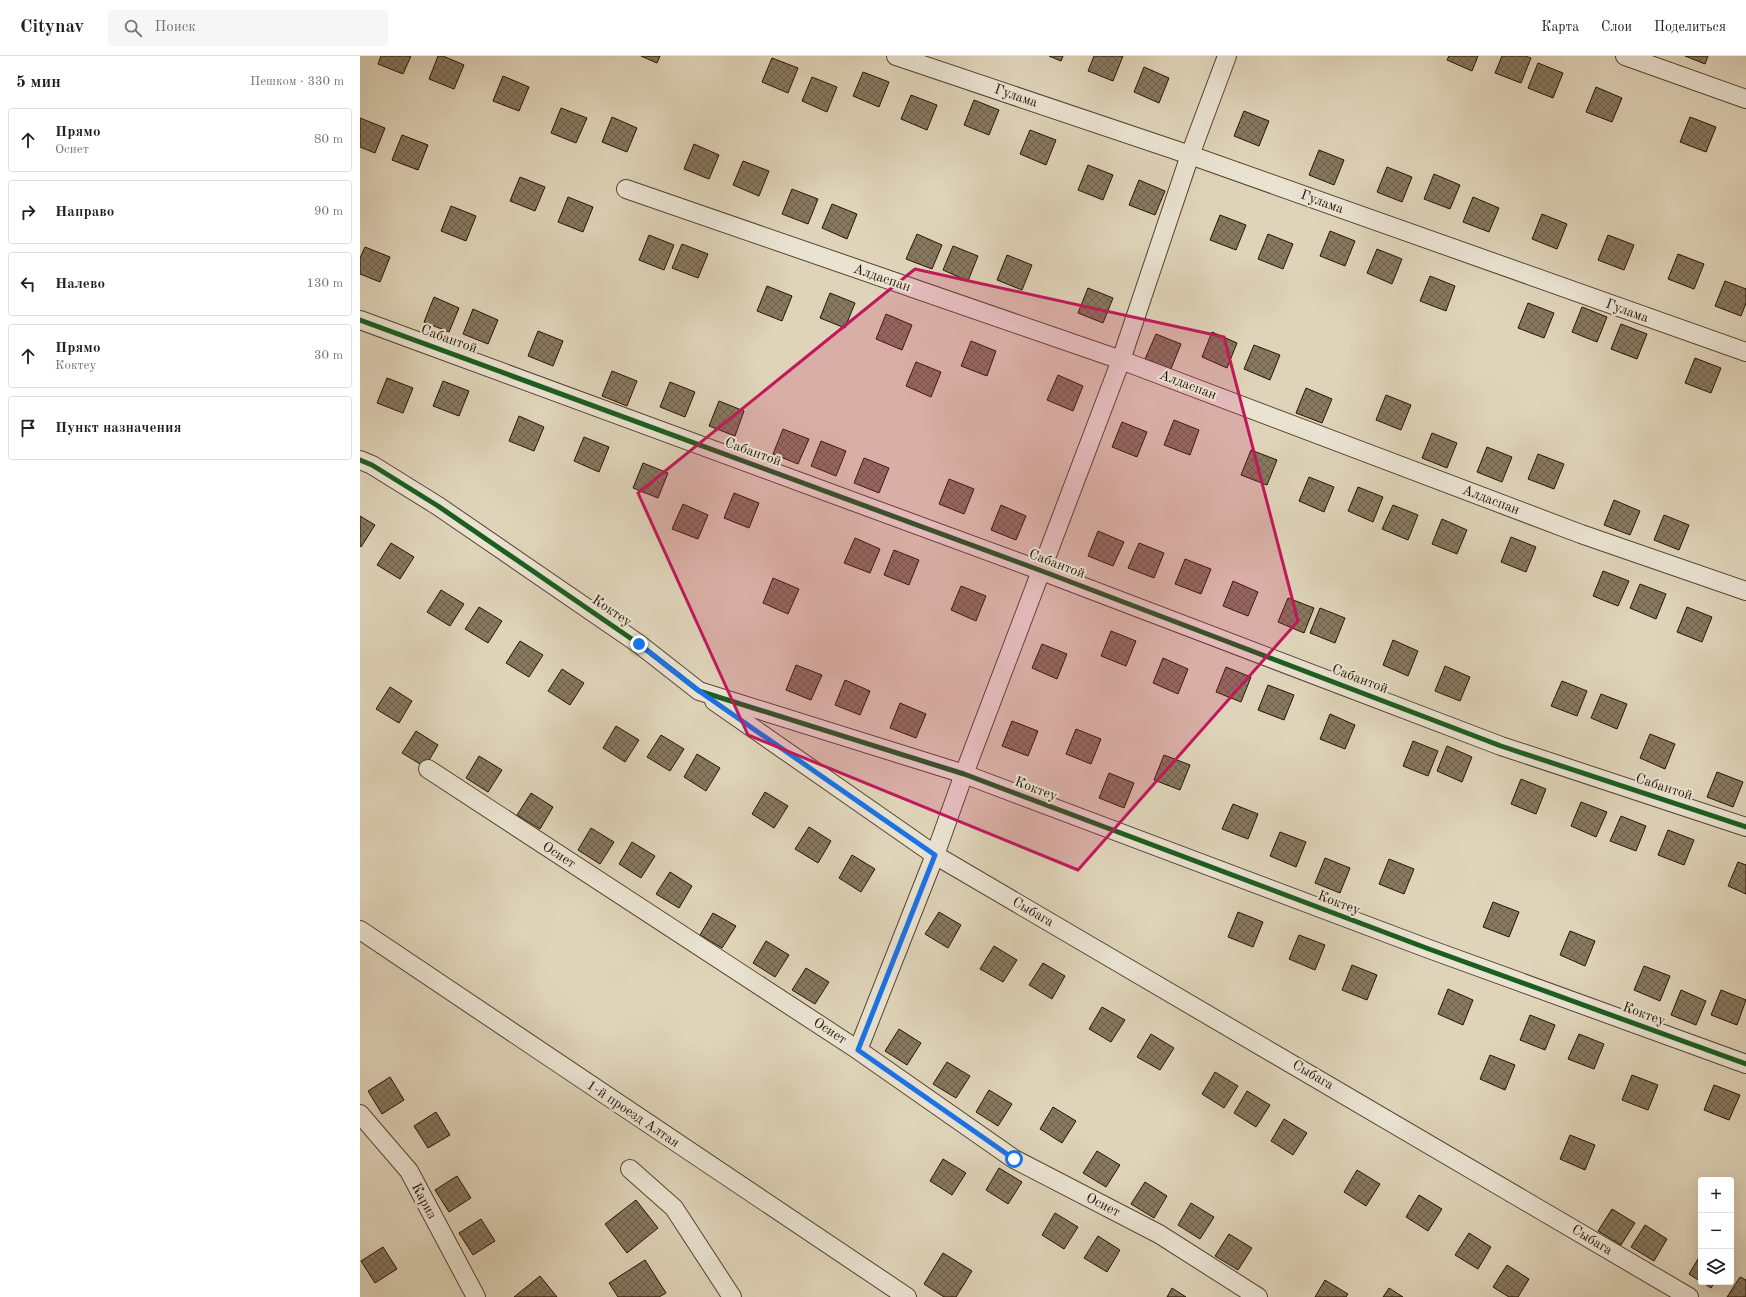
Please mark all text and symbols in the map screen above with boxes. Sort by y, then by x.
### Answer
search box [108,10,388,46]
icon: search [122,17,144,39]
text: Citynav [20,18,84,37]
text: Поиск [154,20,196,35]
text: Карта [1541,20,1579,34]
text: Слои [1601,20,1632,34]
text: Поделиться [1654,20,1726,34]
text: 5 мин [16,74,61,91]
text: Пешком · 330 m [250,75,344,88]
street label: Гулама [993,82,1039,110]
text: Прямо [55,125,101,140]
icon: ahead [17,129,39,151]
text: 80 m [314,133,343,146]
text: Осиет [55,143,89,156]
street label: Гулама [1299,188,1345,216]
icon: right [17,201,39,223]
text: Направо [55,205,114,220]
text: 90 m [314,205,343,218]
street label: Алдаспан [851,262,913,294]
icon: left [17,273,39,295]
text: Налево [55,277,105,292]
text: 130 m [306,277,343,290]
street label: Гулама [1604,297,1650,325]
street label: Сабантой [419,322,479,356]
text: Прямо [55,341,101,356]
icon: ahead [17,345,39,367]
text: 30 m [314,349,343,362]
text: Коктеу [55,359,96,372]
street label: Алдаспан [1158,368,1219,402]
icon: arrive [17,417,39,439]
text: Пункт назначения [55,421,182,436]
street label: Сабантой [723,435,783,469]
street label: Алдаспан [1461,483,1522,517]
street label: Сабантой [1027,547,1087,581]
street label: Коктеу [590,593,635,630]
route end [630,635,648,653]
street label: Сабантой [1330,662,1390,696]
street label: Сабантой [1634,771,1694,803]
street label: Коктеу [1013,774,1060,804]
street label: Осиет [540,839,578,871]
street label: Коктеу [1316,888,1363,918]
street label: Сыбага [1010,895,1056,929]
street label: Коктеу [1621,1000,1668,1028]
street label: Осиет [811,1015,849,1047]
street label: Сыбага [1290,1058,1336,1092]
street label: 1-й проезд Алтая [584,1078,682,1150]
route start [1005,1150,1023,1168]
map controls [1698,1177,1734,1285]
button: + [1698,1177,1734,1213]
street label: Кариз [409,1181,439,1221]
street label: Осиет [1084,1190,1123,1220]
button: − [1698,1213,1734,1249]
street label: Сыбага [1569,1222,1615,1258]
button: layers [1698,1249,1734,1285]

